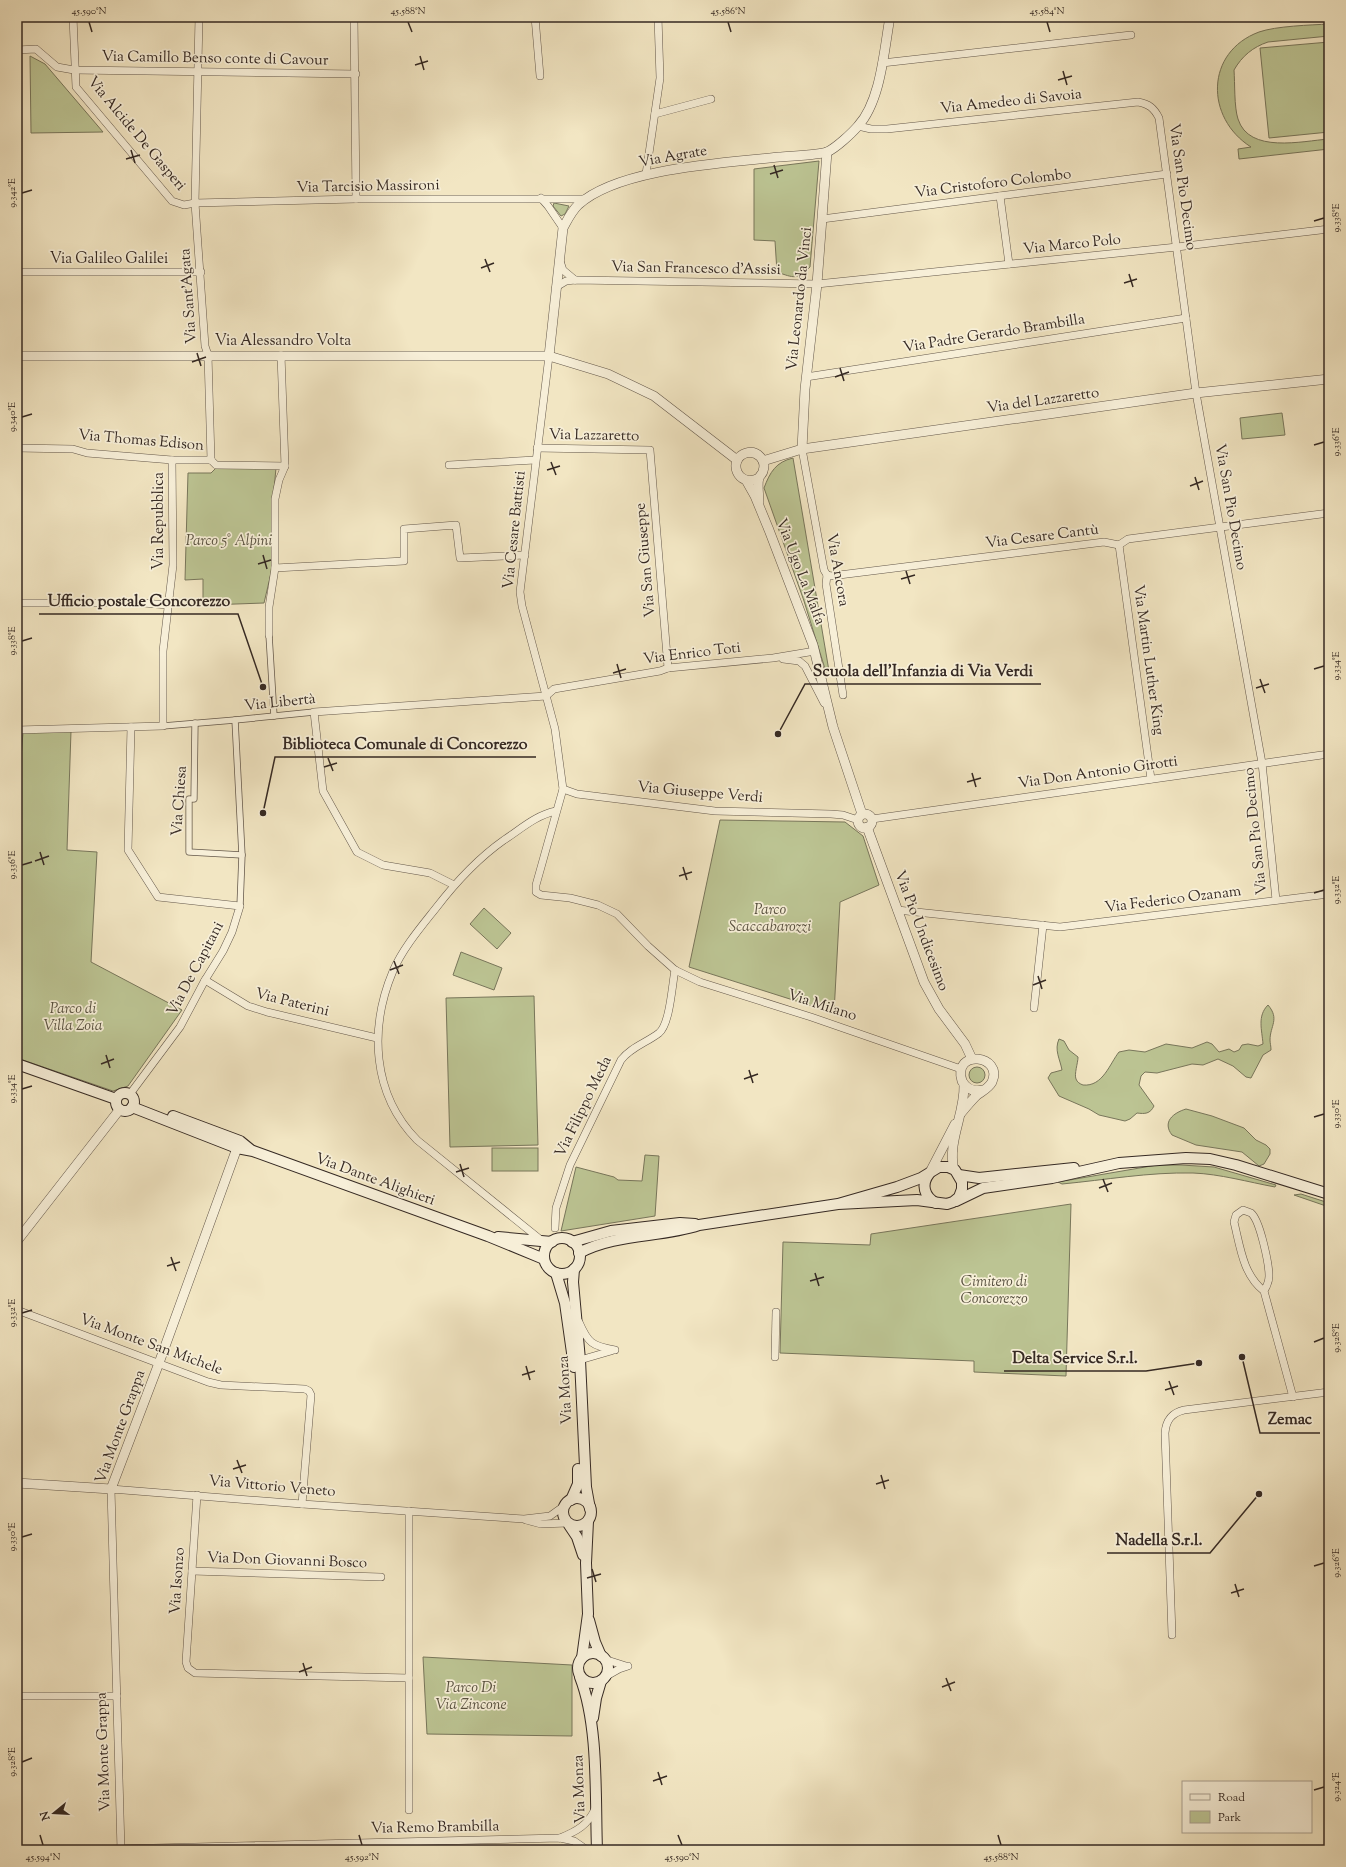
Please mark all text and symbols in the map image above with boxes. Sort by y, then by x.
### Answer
text: 45.590°N [72,4,106,19]
text: 45.588°N [391,4,425,19]
text: 45.586°N [711,4,745,19]
text: 45.584°N [1030,4,1064,19]
street label: Via Camillo Benso conte di Cavour [101,47,329,71]
street label: Via Alcide De Gasperi [82,72,190,196]
street label: Via Amedeo di Savoia [939,84,1083,120]
street label: Via San Pio Decimo [1163,122,1201,252]
street label: Via Agrate [637,141,709,173]
street label: Via Cristoforo Colombo [914,164,1072,204]
street label: Via Tarcisio Massironi [296,175,440,199]
text: 9.342°E [5,178,20,208]
text: 9.338°E [1329,203,1344,233]
street label: Via Leonardo da Vinci [782,226,818,372]
street label: Via Marco Polo [1022,229,1122,261]
street label: Via Sant'Agata [175,248,203,344]
street label: Via Galileo Galilei [50,249,168,270]
street label: Via San Francesco d'Assisi [611,257,781,281]
street label: Via Padre Gerardo Brambilla [902,309,1086,359]
street label: Via Alessandro Volta [215,331,351,352]
street label: Via del Lazzaretto [985,383,1101,419]
text: 9.340°E [5,402,20,432]
street label: Via Thomas Edison [77,425,205,457]
street label: Via Lazzaretto [549,425,639,447]
text: 9.336°E [1329,428,1344,456]
street label: Via San Pio Decimo [1209,442,1251,572]
street label: Via Cesare Battisti [498,470,532,590]
street label: Via Repubblica [149,472,170,570]
street label: Via San Giuseppe [631,502,661,618]
street label: Via Ugo La Malfa [770,516,830,628]
street label: Via Cesare Cantù [984,520,1100,554]
park label: Parco 5° Alpini [186,531,272,552]
street label: Via Ancora [820,532,854,608]
street label: Via Martin Luther King [1127,583,1169,737]
callout: Ufficio postale Concorezzo [39,586,238,614]
text: Ufficio postale Concorezzo [48,591,230,614]
text: 9.338°E [5,626,20,656]
street label: Via Enrico Toti [642,638,742,670]
text: 9.334°E [1329,651,1344,681]
callout: Scuola dell'Infanzia di Via Verdi [805,656,1041,684]
text: Scuola dell'Infanzia di Via Verdi [813,661,1034,684]
street label: Via Libertà [243,689,317,717]
callout: Biblioteca Comunale di Concorezzo [275,729,536,757]
text: Biblioteca Comunale di Concorezzo [283,734,528,757]
street label: Via Don Antonio Girotti [1017,751,1179,795]
street label: Via Chiesa [167,765,193,837]
street label: Via San Pio Decimo [1239,766,1273,896]
street label: Via Giuseppe Verdi [636,777,764,809]
text: 9.336°E [5,851,20,879]
street label: Via Pio Undicesimo [888,868,954,994]
text: 9.332°E [1329,876,1344,904]
street label: Via Federico Ozanam [1103,881,1243,919]
park label: Parco Scaccabarozzi [729,900,811,938]
street label: Via De Capitani [162,918,230,1020]
street label: Via Paterini [253,984,331,1022]
street label: Via Milano [785,985,859,1027]
park label: Parco di Villa Zoia [44,999,103,1037]
street label: Via Filippo Meda [550,1053,618,1161]
text: 9.334°E [5,1074,20,1104]
text: 9.330°E [1329,1099,1344,1129]
street label: Via Dante Alighieri [312,1149,438,1211]
park label: Cimitero di Concorezzo [960,1272,1028,1310]
text: 9.332°E [5,1299,20,1327]
street label: Via Monte San Michele [77,1309,225,1381]
text: 9.328°E [1329,1323,1344,1353]
callout: Delta Service S.r.l. [1004,1343,1146,1371]
text: Delta Service S.r.l. [1012,1348,1138,1371]
street label: Via Monza [554,1355,578,1425]
street label: Via Monte Grappa [91,1367,151,1487]
callout: Zemac [1260,1405,1320,1433]
text: Zemac [1268,1409,1313,1432]
street label: Via Vittorio Veneto [208,1471,336,1503]
text: 9.330°E [5,1522,20,1552]
callout: Nadella S.r.l. [1107,1525,1210,1553]
text: Nadella S.r.l. [1115,1530,1203,1553]
street label: Via Isonzo [165,1547,191,1615]
street label: Via Don Giovanni Bosco [206,1548,368,1574]
text: 9.326°E [1329,1548,1344,1578]
park label: Parco Di Via Zincone [435,1678,507,1716]
street label: Via Monte Grappa [91,1692,117,1812]
text: 9.328°E [5,1747,20,1777]
street label: Via Monza [568,1754,592,1824]
text: 9.324°E [1329,1772,1344,1802]
legend [1182,1781,1312,1833]
text: Road [1218,1789,1245,1807]
north arrow [34,1793,74,1833]
text: N [36,1809,55,1823]
text: Park [1218,1809,1241,1827]
street label: Via Remo Brambilla [371,1816,500,1840]
text: 45.594°N [26,1850,60,1865]
text: 45.592°N [345,1850,379,1865]
text: 45.590°N [665,1850,699,1865]
text: 45.588°N [984,1850,1018,1865]

